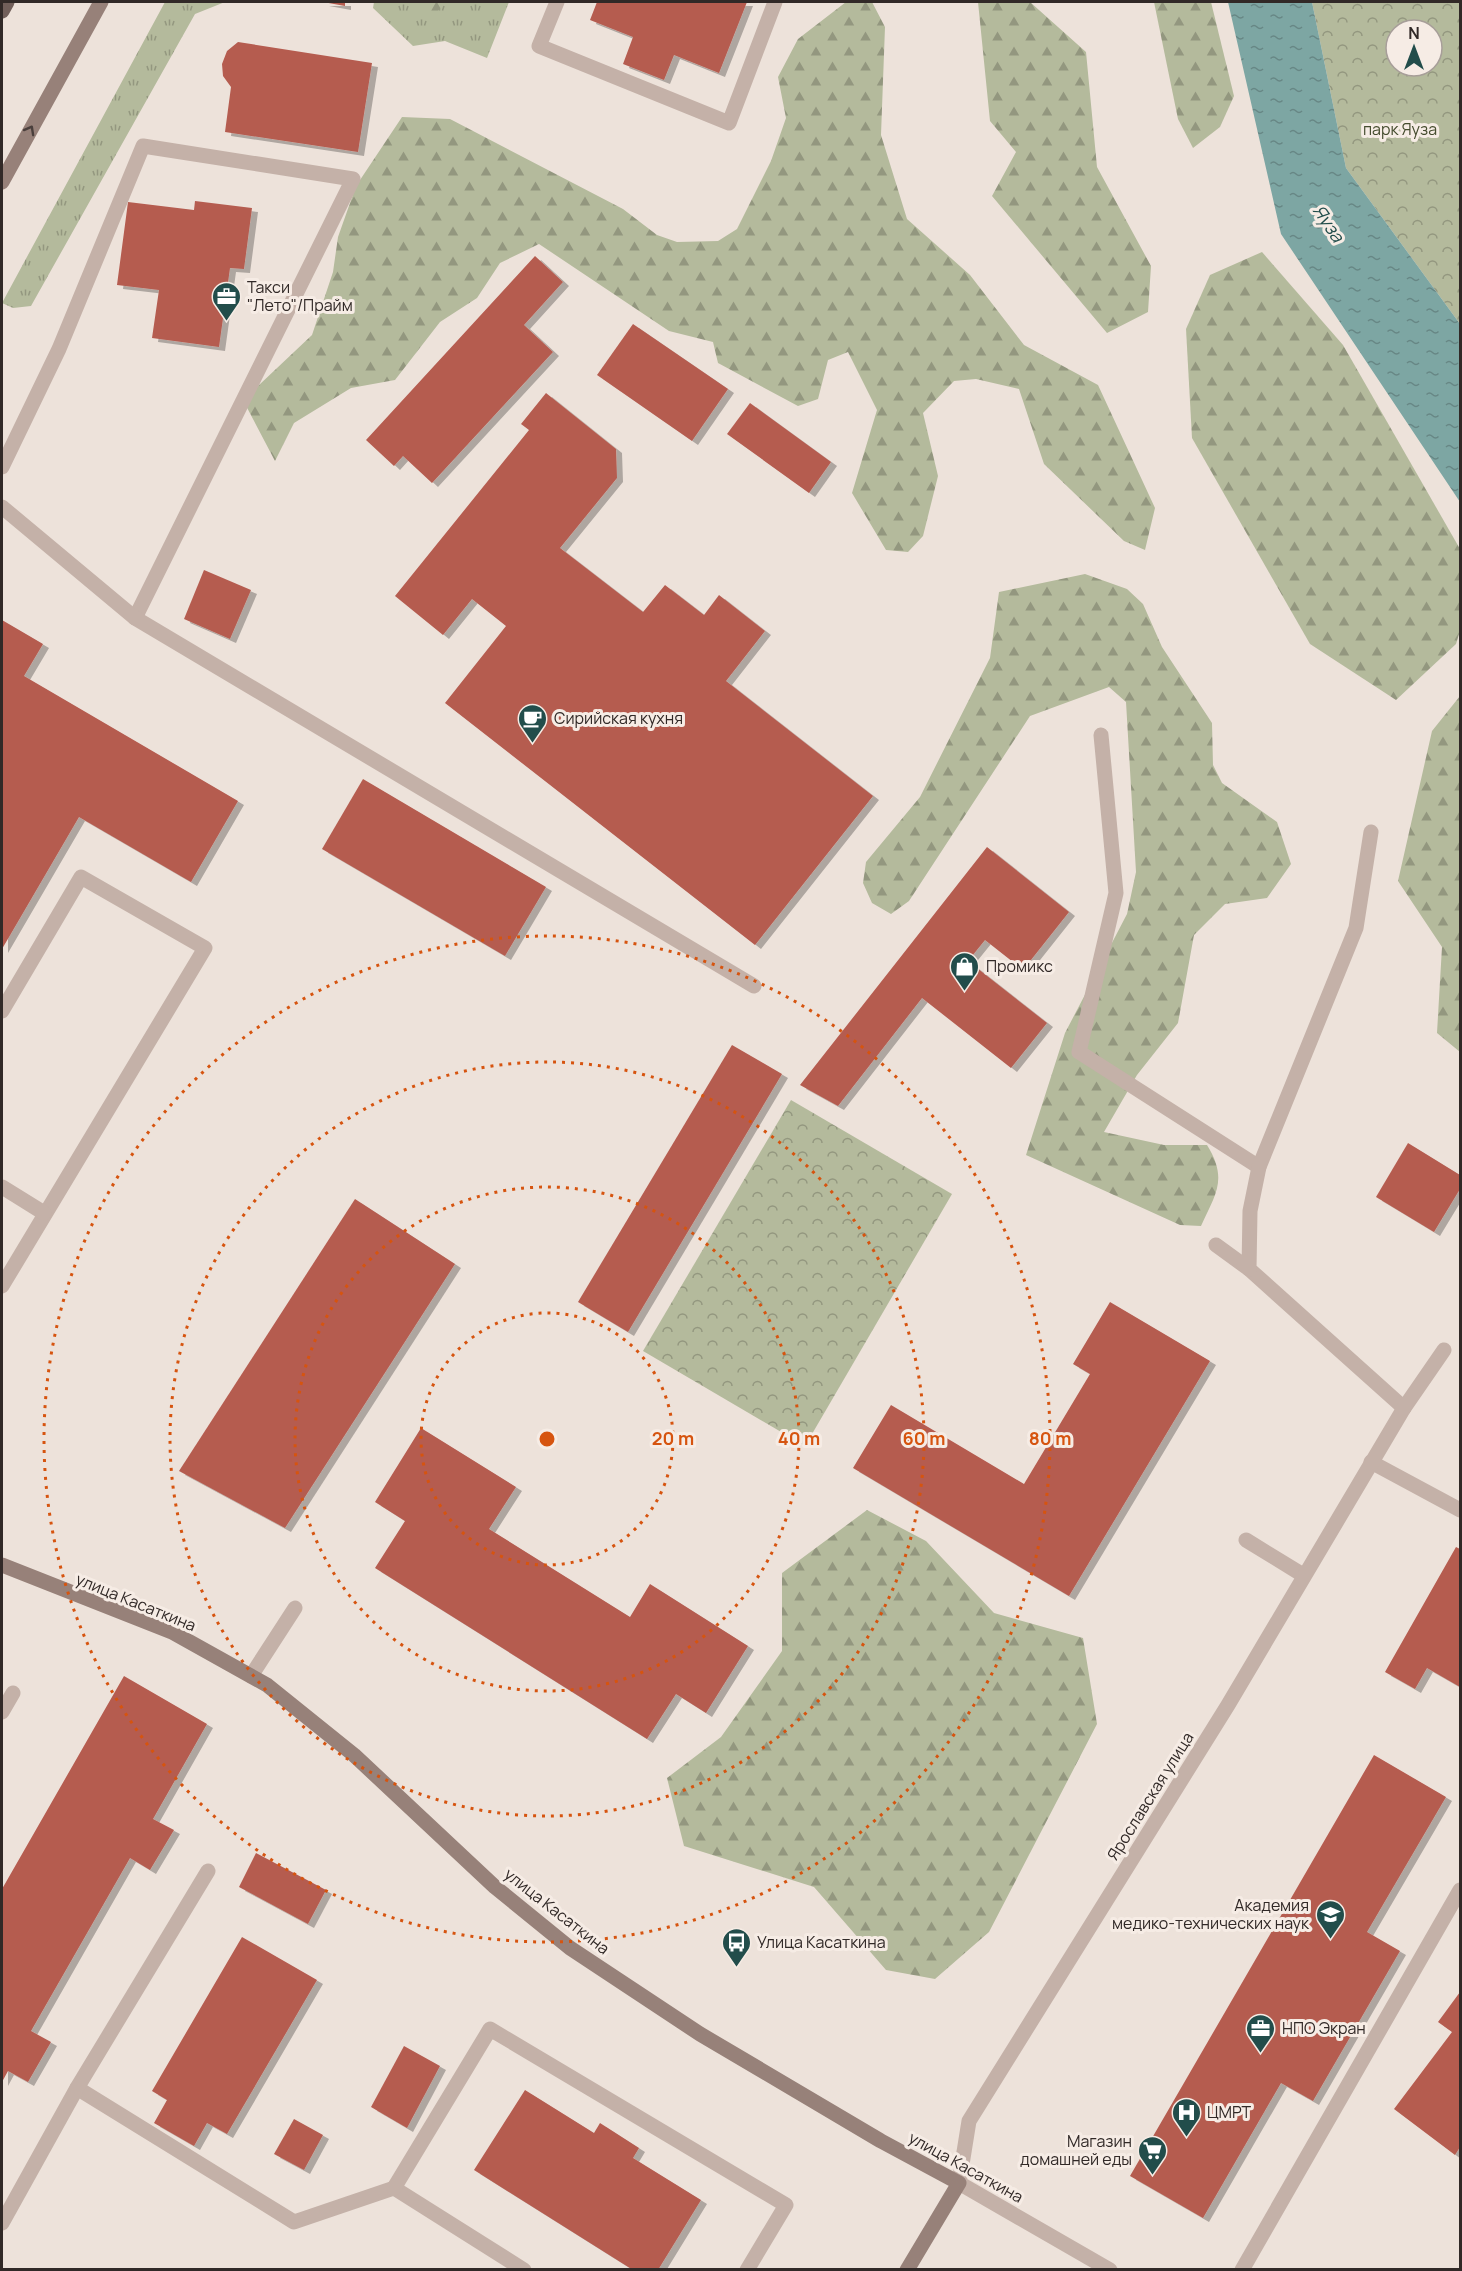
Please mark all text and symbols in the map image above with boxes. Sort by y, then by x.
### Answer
north arrow [1384,18,1444,78]
text: N [1408,22,1420,44]
park label: парк Яуза [1363,118,1437,140]
one-way arrow [23,126,34,137]
water label: Яуза [1308,200,1351,247]
place label: Такси "Лето"/Прайм [247,276,353,316]
office icon: Такси "Лето"/Прайм [210,280,242,322]
cafe icon: Сирийская кухня [517,702,549,744]
place label: Сирийская кухня [554,707,683,729]
shop icon: Промикс [949,950,981,992]
place label: Промикс [986,955,1053,977]
text: 20 m [652,1426,694,1450]
text: 40 m [778,1426,820,1450]
text: 60 m [903,1426,945,1450]
text: 80 m [1029,1426,1071,1450]
centre of rings [537,1429,557,1449]
street label: улица Касаткина [73,1568,199,1636]
street label: Ярославская улица [1102,1728,1198,1864]
street label: улица Касаткина [500,1863,614,1959]
place label: Академия медико-технических наук [1112,1894,1310,1934]
school or university icon: Академия медико-технических наук [1314,1898,1346,1940]
bus stop icon: Улица Касаткина [720,1926,752,1968]
place label: Улица Касаткина [757,1931,886,1953]
office icon: НПО Экран [1245,2012,1277,2054]
place label: НПО Экран [1282,2017,1366,2039]
hospital icon: ЦМРТ [1170,2096,1202,2138]
place label: ЦМРТ [1207,2101,1252,2123]
street label: улица Касаткина [905,2126,1027,2208]
place label: Магазин домашней еды [1020,2130,1132,2170]
supermarket icon: Магазин домашней еды [1137,2134,1169,2176]

